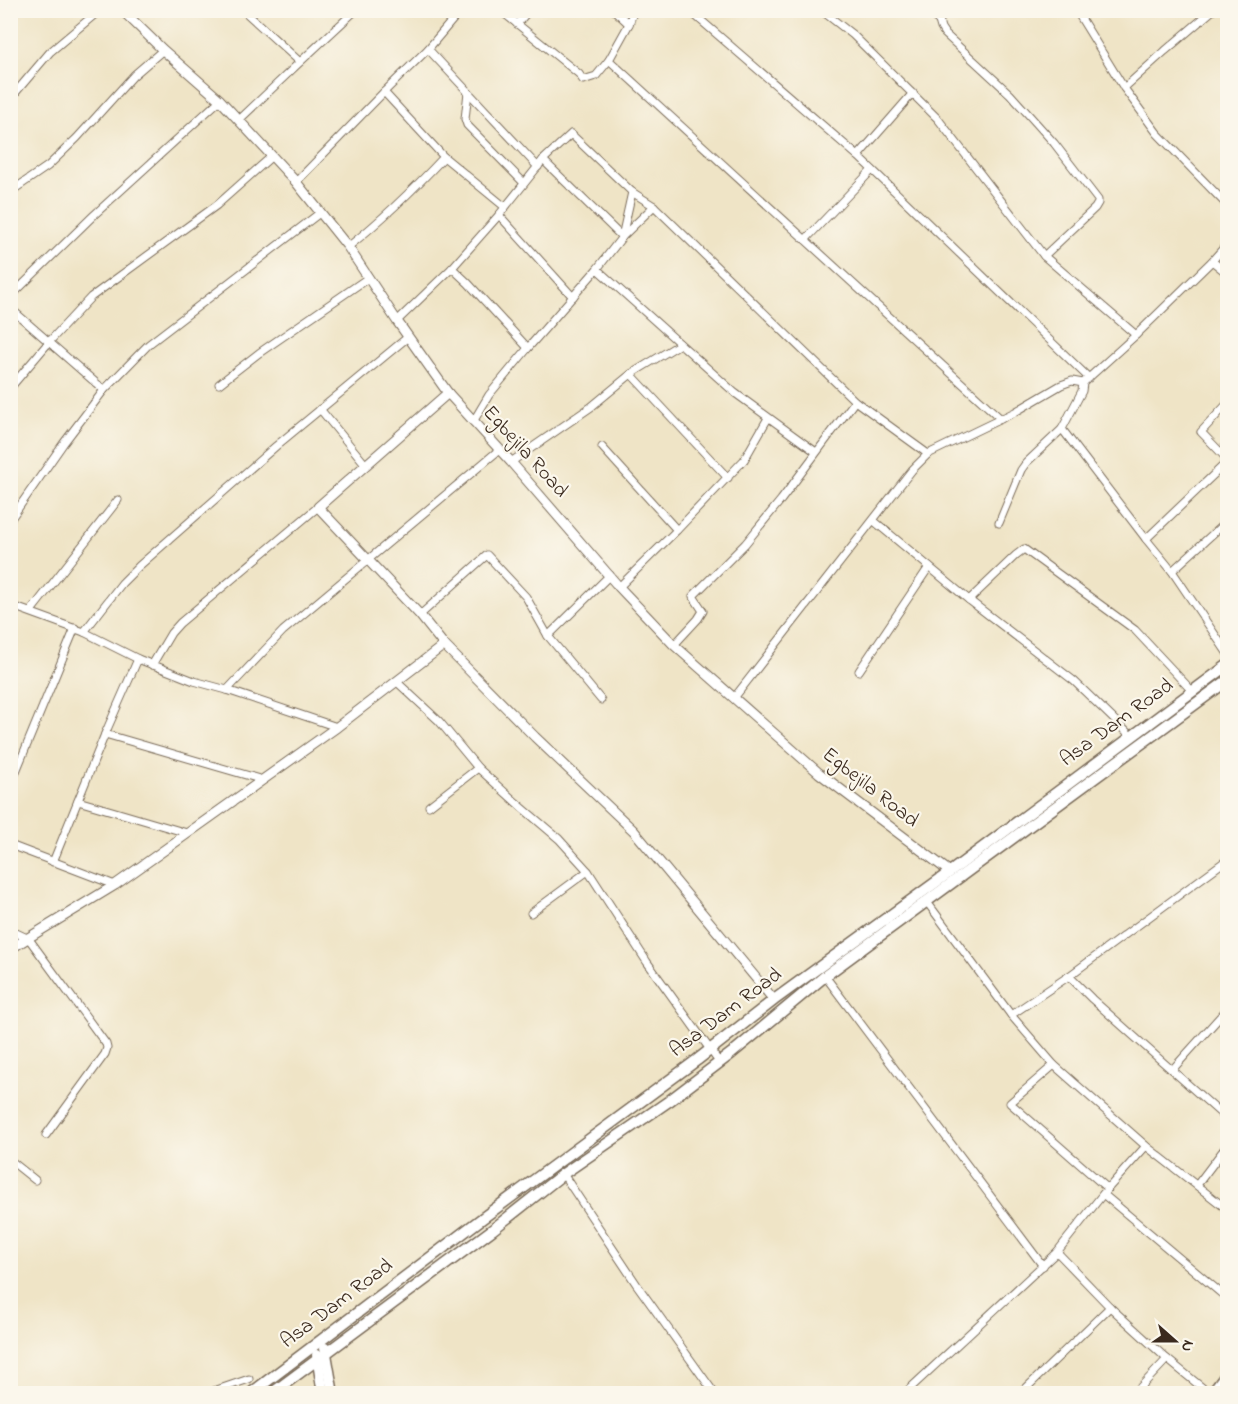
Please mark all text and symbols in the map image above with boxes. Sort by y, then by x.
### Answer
street label: Egbejila Road [474,399,575,506]
street label: Asa Dam Road [1054,671,1180,775]
street label: Egbejila Road [814,741,925,837]
street label: Asa Dam Road [663,961,789,1065]
street label: Asa Dam Road [274,1252,400,1356]
north arrow [1145,1311,1205,1371]
text: N [1174,1336,1200,1355]

